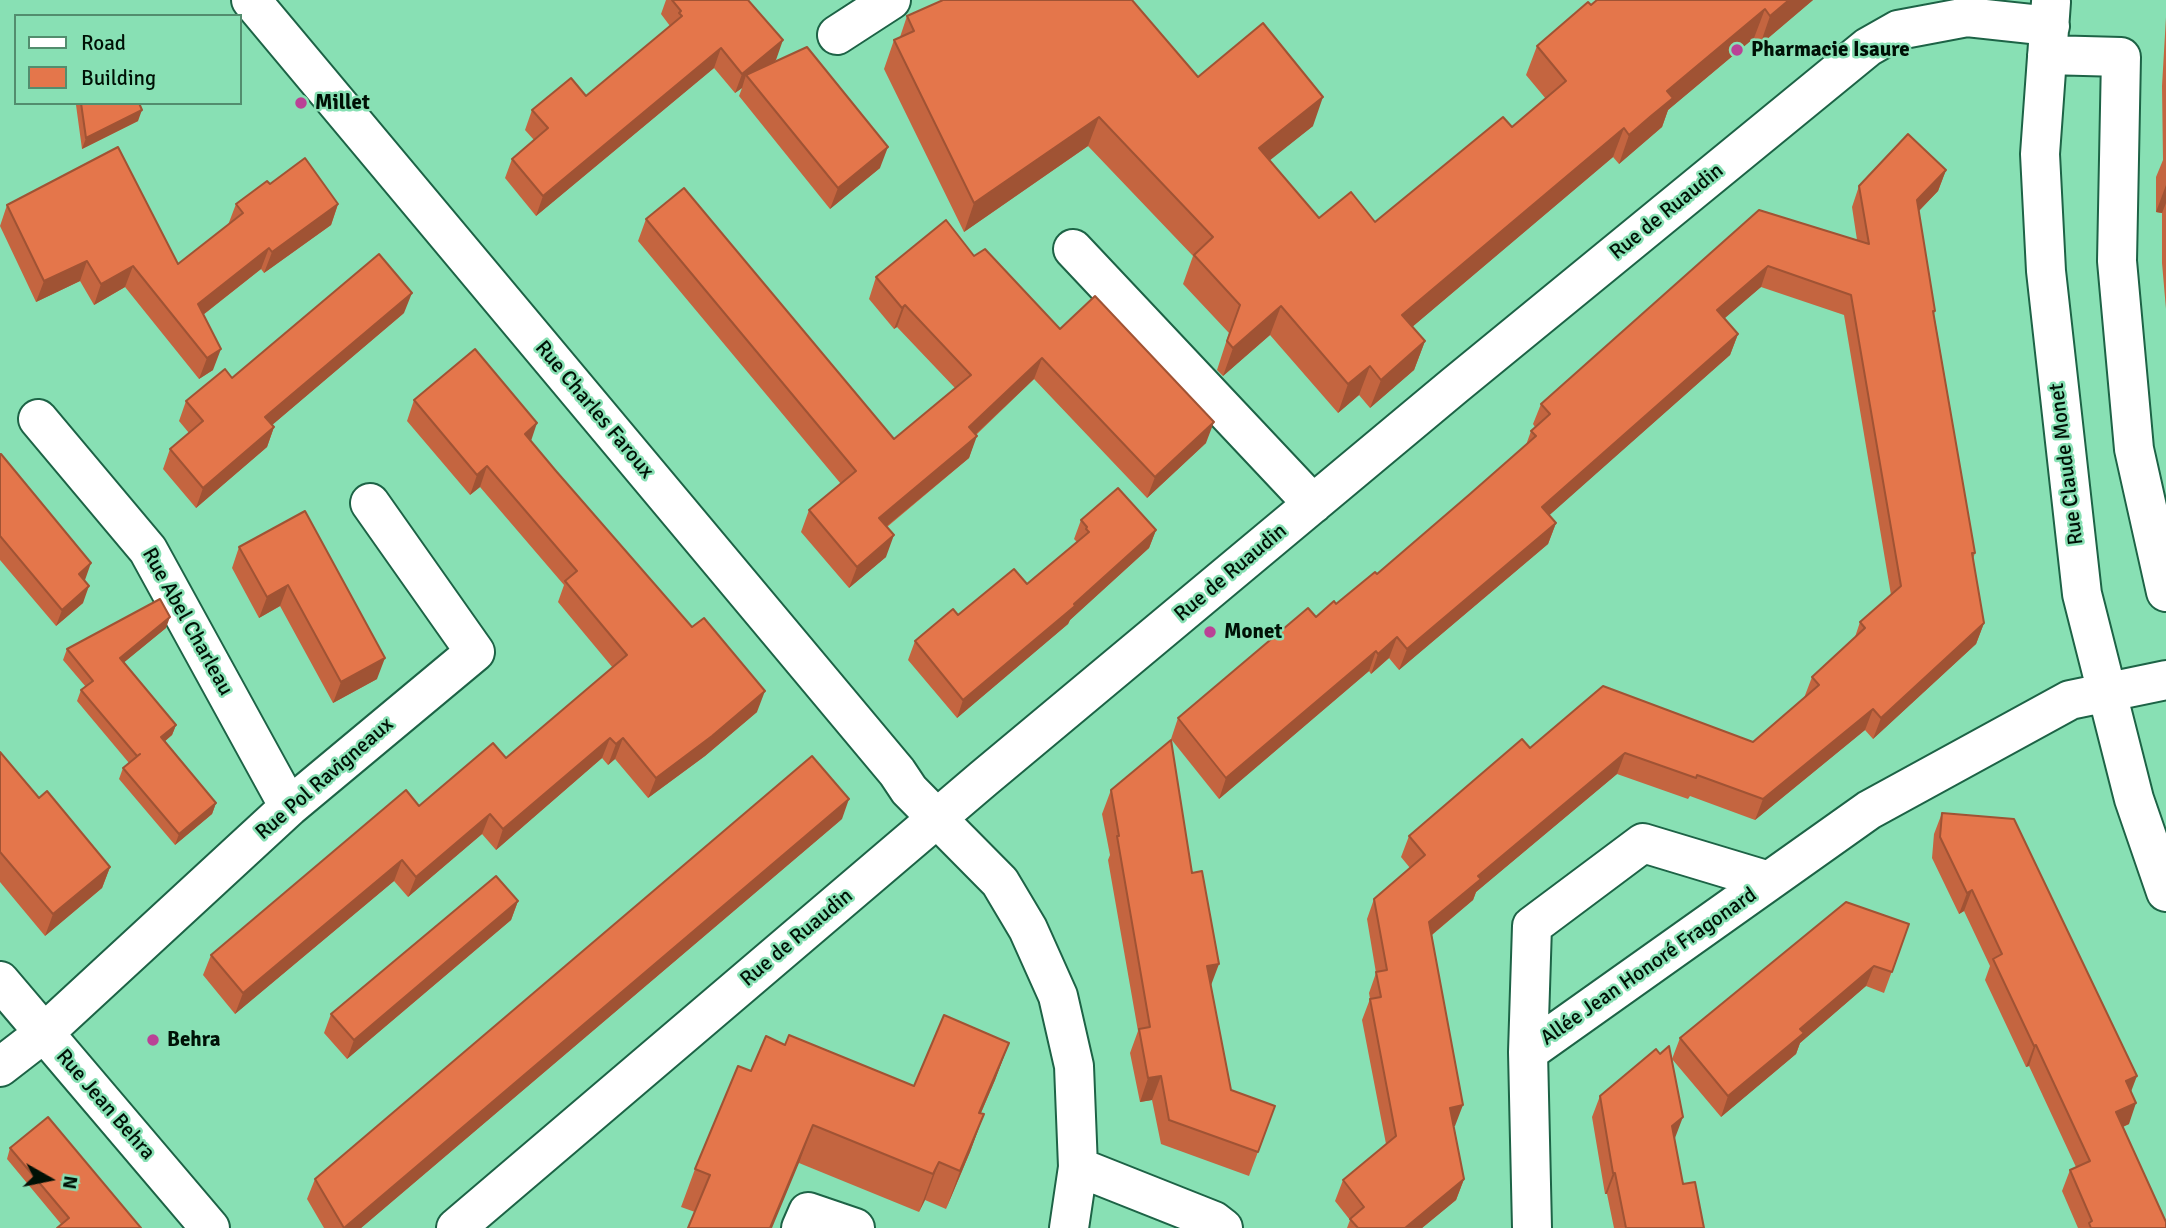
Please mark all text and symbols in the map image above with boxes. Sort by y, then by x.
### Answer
legend [14,14,242,105]
text: Road [81,30,126,56]
place label: Pharmacie Isaure [1751,37,1910,63]
marker: Pharmacie Isaure [1729,42,1745,58]
text: Building [81,65,156,91]
place label: Millet [315,90,370,116]
marker: Millet [293,95,309,111]
street label: Rue de Ruaudin [1605,158,1729,266]
street label: Rue Charles Faroux [529,336,659,484]
street label: Rue Claude Monet [2045,381,2089,547]
street label: Rue de Ruaudin [1170,519,1292,627]
street label: Rue Abel Charleau [136,544,238,700]
place label: Monet [1224,619,1282,645]
marker: Monet [1202,624,1218,640]
street label: Rue Pol Ravigneaux [251,712,399,846]
street label: Allée Jean Honoré Fragonard [1536,883,1762,1051]
street label: Rue de Ruaudin [736,884,858,992]
place label: Behra [167,1027,221,1053]
marker: Behra [145,1032,161,1048]
street label: Rue Jean Behra [50,1045,160,1165]
north arrow [14,1144,84,1214]
text: N [57,1174,83,1191]

